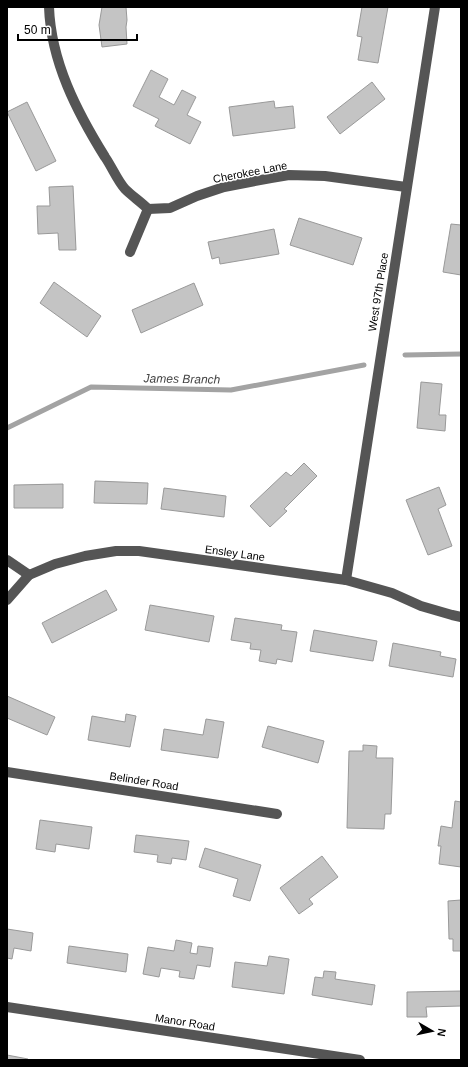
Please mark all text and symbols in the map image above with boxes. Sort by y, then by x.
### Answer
scale bar [18,16,137,42]
text: 50 m [24,23,51,37]
street label: Cherokee Lane [212,159,288,185]
street label: West 97th Place [366,252,390,332]
water label: James Branch [143,371,221,387]
street label: Ensley Lane [204,543,266,563]
street label: Belinder Road [109,770,179,792]
street label: Manor Road [154,1011,216,1033]
north arrow [412,1011,452,1051]
text: N [435,1028,448,1037]

